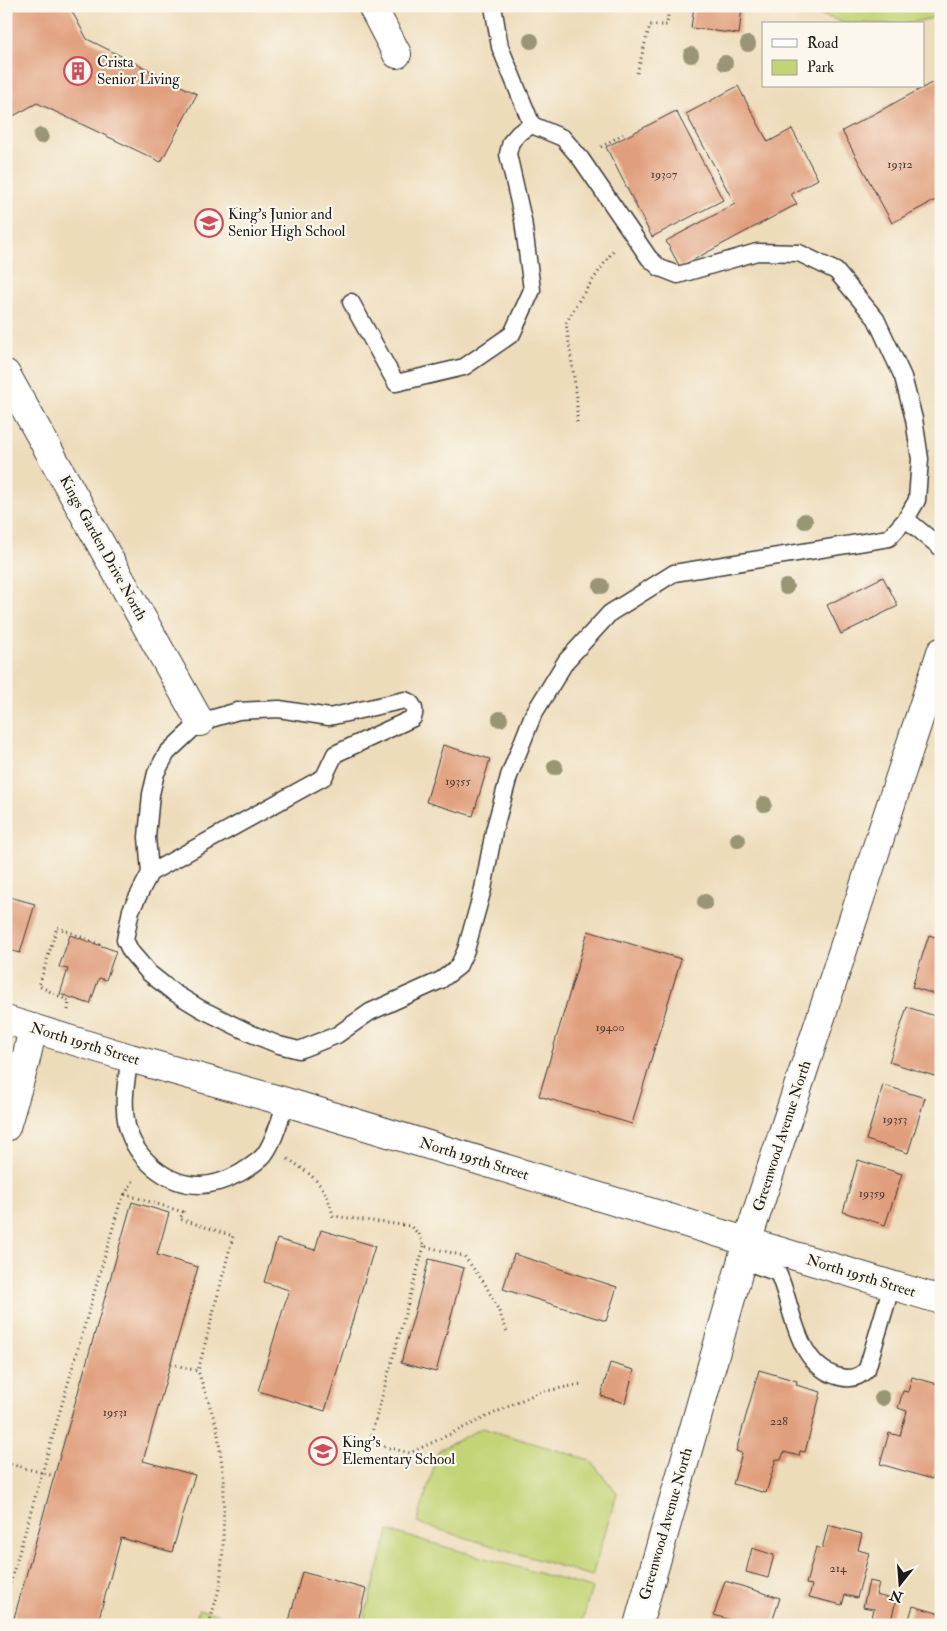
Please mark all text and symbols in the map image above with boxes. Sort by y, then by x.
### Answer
legend [762,22,924,88]
text: Road [807,34,839,53]
place label: Crista Senior Living [97,53,180,89]
building icon: Crista Senior Living [63,56,93,86]
text: Park [807,58,834,77]
house number: 19312 [887,157,913,172]
house number: 19307 [651,167,678,182]
place label: King's Junior and Senior High School [228,205,346,241]
school or university icon: King's Junior and Senior High School [194,208,224,238]
street label: Kings Garden Drive North [55,472,151,624]
house number: 19355 [445,774,471,789]
street label: North 195th Street [28,1018,142,1070]
house number: 19400 [595,1020,625,1035]
street label: Greenwood Avenue North [749,1058,815,1214]
house number: 19353 [883,1112,907,1127]
street label: North 195th Street [417,1133,531,1185]
house number: 19359 [859,1186,885,1201]
street label: North 195th Street [804,1250,918,1302]
house number: 19531 [103,1405,127,1420]
house number: 228 [770,1414,788,1429]
place label: King's Elementary School [342,1433,455,1469]
school or university icon: King's Elementary School [308,1436,338,1466]
street label: Greenwood Avenue North [635,1446,697,1602]
north arrow [874,1558,924,1608]
house number: 214 [830,1561,847,1576]
text: N [887,1586,906,1606]

